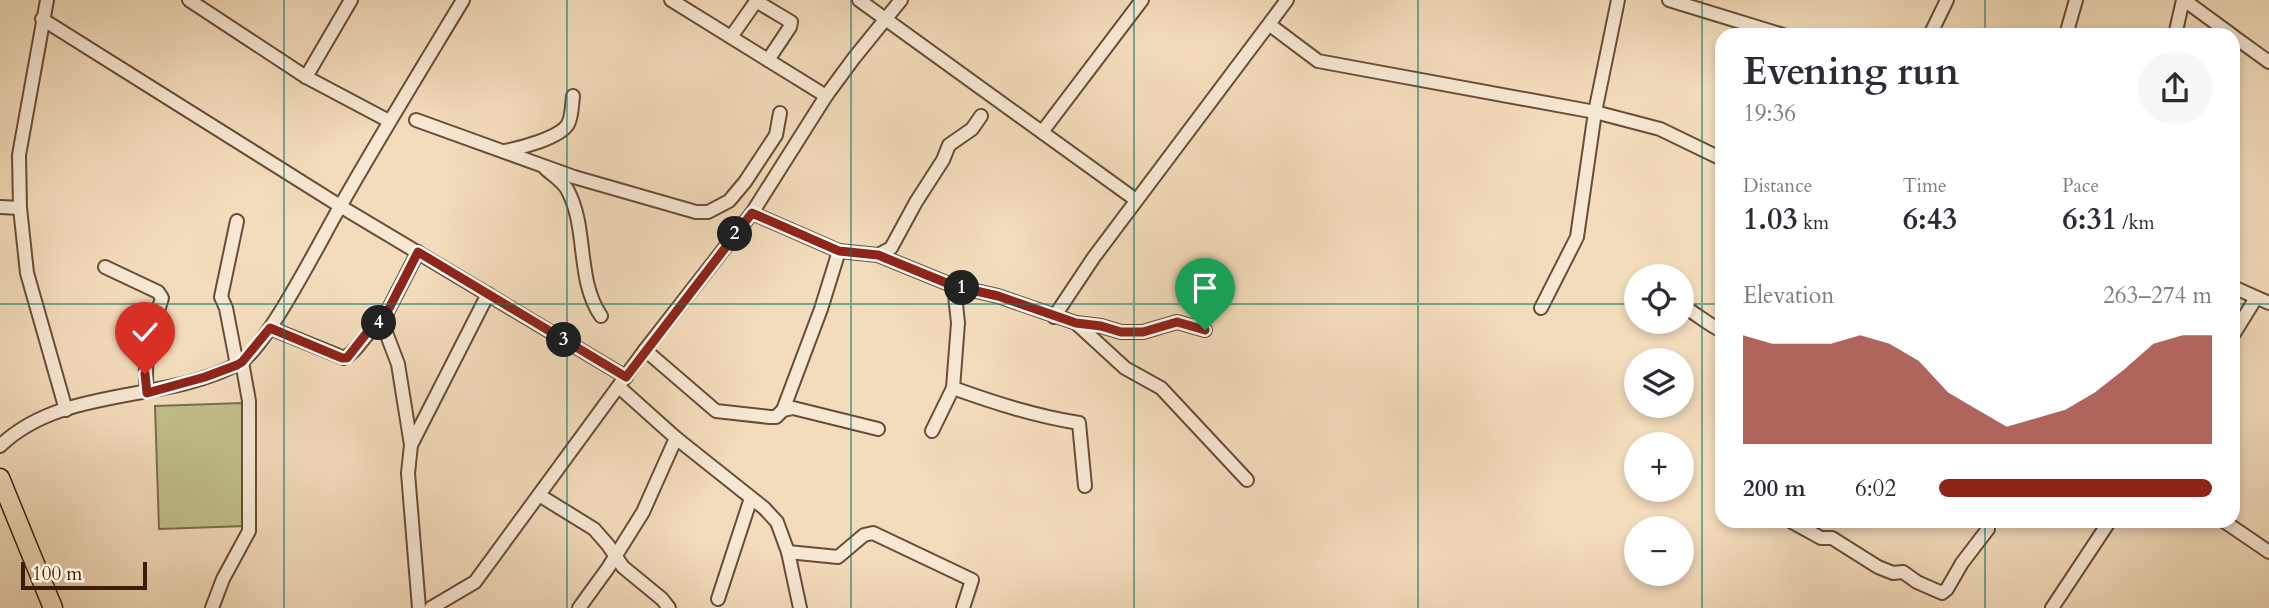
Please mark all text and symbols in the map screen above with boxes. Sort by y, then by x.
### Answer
text: Evening run [1743,46,1959,98]
button: share [2138,51,2212,125]
text: 19:36 [1743,98,1796,129]
text: Distance [1743,173,1812,199]
text: Time [1903,173,1947,199]
text: Pace [2062,173,2099,199]
text: 1.03 [1743,199,1798,240]
text: 6:43 [1903,199,1957,240]
text: 6:31 [2062,199,2117,240]
text: km [1798,210,1829,236]
text: /km [2117,210,2155,236]
pin: 2 [718,216,752,252]
text: 2 [730,220,739,246]
pin [1175,258,1235,330]
map controls [1624,264,1694,586]
button: locate [1624,264,1694,334]
icon: arrive [1186,269,1224,307]
pin: 1 [944,270,979,306]
text: 1 [957,274,966,300]
text: Elevation [1743,280,1834,311]
text: 263–274 m [2103,280,2212,311]
pin [115,302,175,374]
pin: 4 [362,306,396,340]
text: 4 [374,309,383,335]
icon: check [126,313,164,351]
pin: 3 [546,322,582,358]
text: 3 [559,326,568,352]
button: layers [1624,348,1694,418]
button: + [1624,432,1694,502]
text: 200 m [1743,473,1806,504]
text: 6:02 [1855,473,1896,504]
button: − [1624,516,1694,586]
scale bar [21,559,147,591]
text: 100 m [32,561,82,587]

